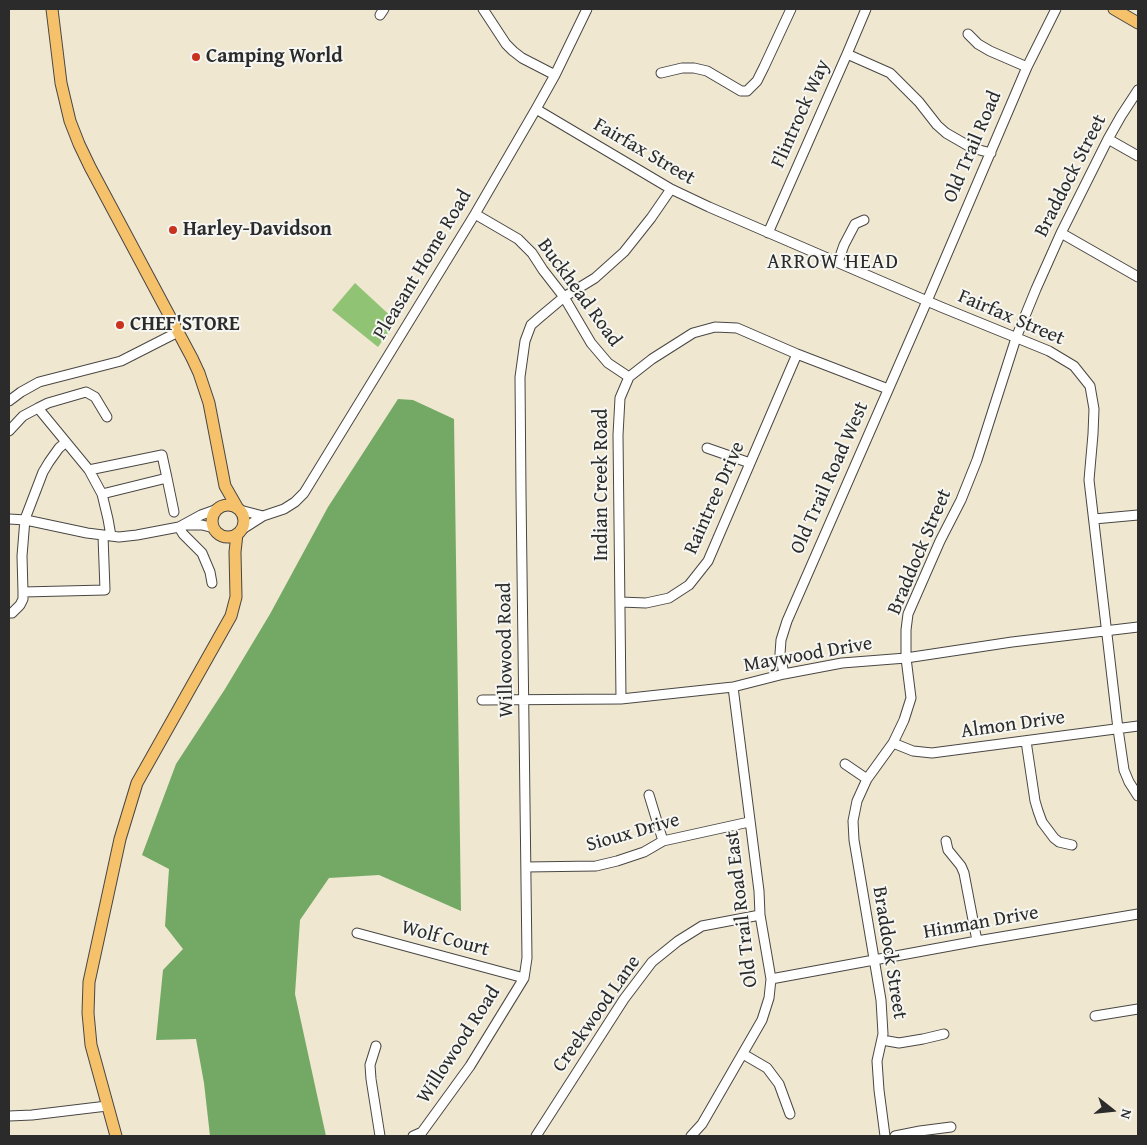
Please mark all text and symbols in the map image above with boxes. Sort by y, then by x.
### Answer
place label: Camping World [206,45,343,69]
marker: Camping World [190,51,202,63]
street label: Flintrock Way [766,56,836,172]
street label: Old Trail Road [939,88,1007,206]
street label: Braddock Street [1030,111,1112,241]
street label: Fairfax Street [589,113,699,191]
street label: Pleasant Home Road [369,186,477,344]
place label: Harley-Davidson [183,218,332,242]
marker: Harley-Davidson [167,224,179,236]
street label: Buckhead Road [532,234,626,352]
district label: ARROW HEAD [766,250,900,276]
street label: Fairfax Street [954,285,1068,351]
place label: CHEF'STORE [130,313,240,337]
marker: CHEF'STORE [114,319,126,331]
street label: Old Trail Road West [786,398,874,558]
street label: Indian Creek Road [590,409,614,561]
street label: Raintree Drive [679,438,751,558]
street label: Braddock Street [883,486,957,618]
street label: Willowood Road [493,582,519,718]
street label: Maywood Drive [742,632,874,678]
street label: Almon Drive [959,706,1067,744]
street label: Sioux Drive [584,808,682,858]
street label: Old Trail Road East [720,829,764,989]
street label: Braddock Street [867,885,911,1021]
street label: Hinman Drive [922,901,1040,945]
street label: Wolf Court [398,916,492,962]
street label: Creekwood Lane [548,951,646,1077]
street label: Willowood Road [412,982,506,1108]
north arrow [1087,1085,1137,1135]
text: N [1116,1107,1137,1121]

